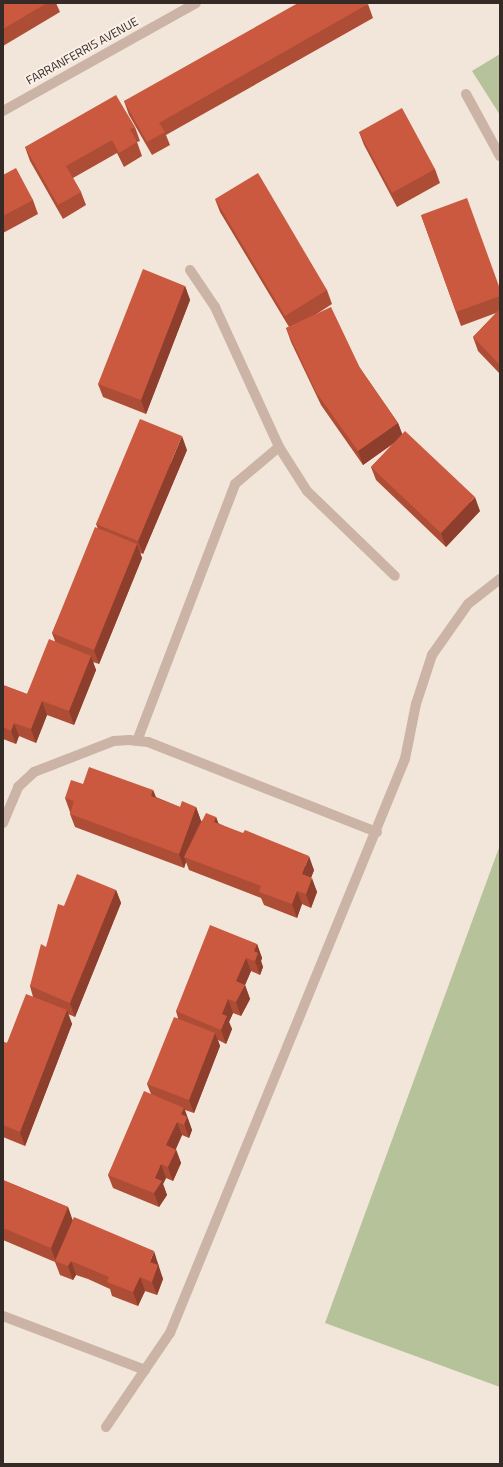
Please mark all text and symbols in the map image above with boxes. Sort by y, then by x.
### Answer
street label: FARRANFERRIS AVENUE [24,14,140,88]

